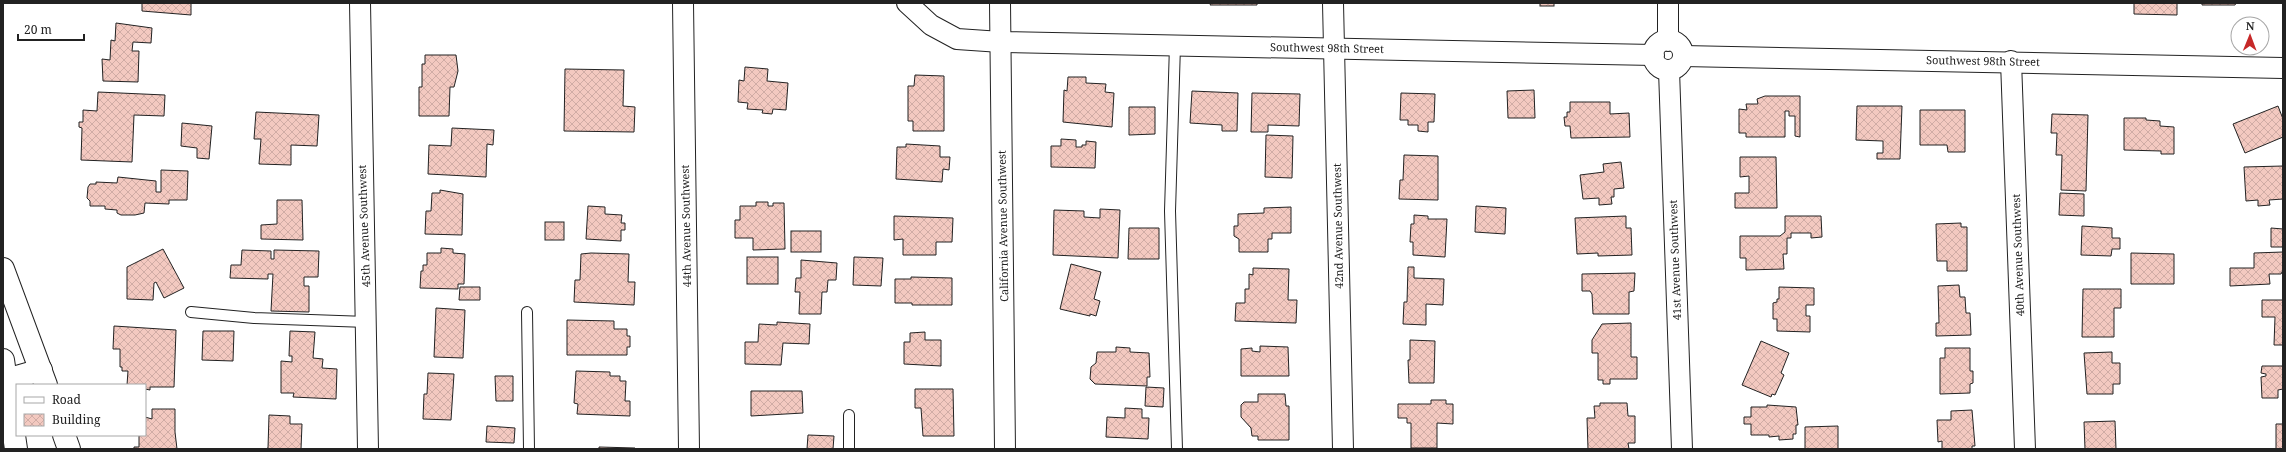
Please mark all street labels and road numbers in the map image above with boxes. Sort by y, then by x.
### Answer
street label: Southwest 98th Street [1270,39,1384,56]
street label: Southwest 98th Street [1926,52,2040,69]
street label: California Avenue Southwest [994,150,1011,302]
street label: 42nd Avenue Southwest [1329,163,1346,289]
street label: 45th Avenue Southwest [354,164,373,288]
street label: 44th Avenue Southwest [677,164,694,287]
street label: 40th Avenue Southwest [2008,193,2027,317]
street label: 41st Avenue Southwest [1665,199,1684,321]

